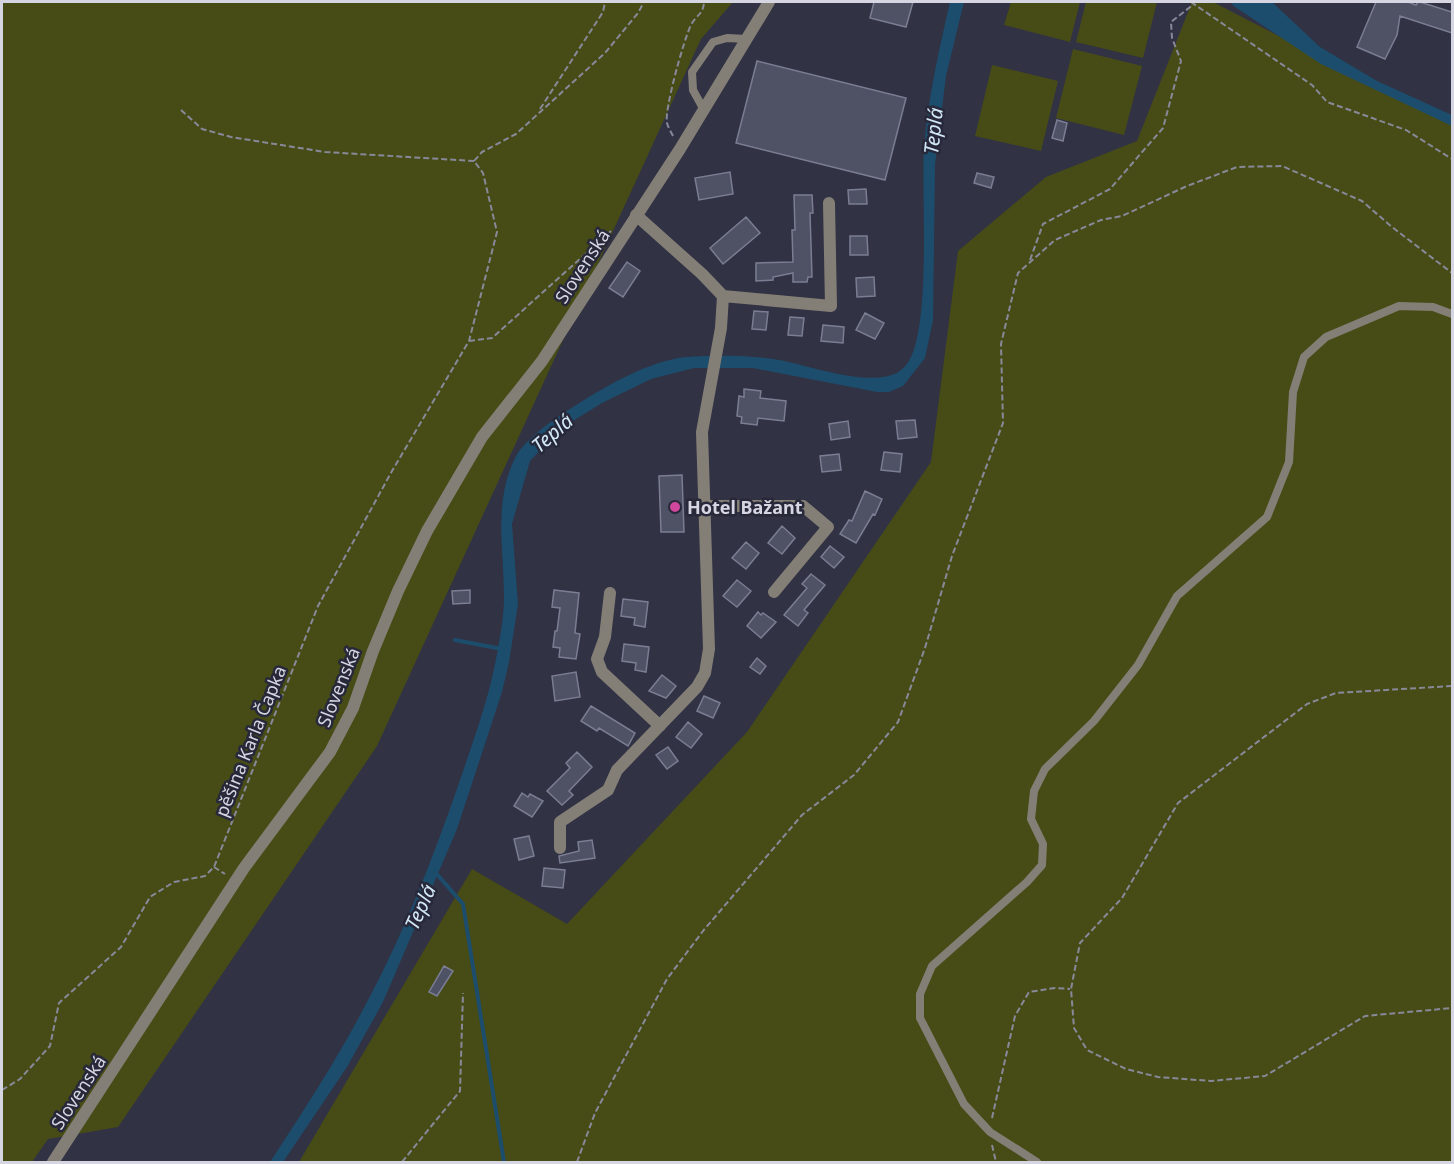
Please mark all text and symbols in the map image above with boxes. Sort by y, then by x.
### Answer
water label: Teplá [917,106,949,156]
street label: Slovenská [549,224,615,308]
water label: Teplá [526,407,578,459]
place label: Hotel Bažant [687,495,803,519]
marker: Hotel Bažant [668,500,682,514]
street label: Slovenská [311,644,365,730]
street label: pěšina Karla Čapka [209,662,291,820]
water label: Teplá [398,880,442,934]
street label: Slovenská [45,1050,111,1134]

